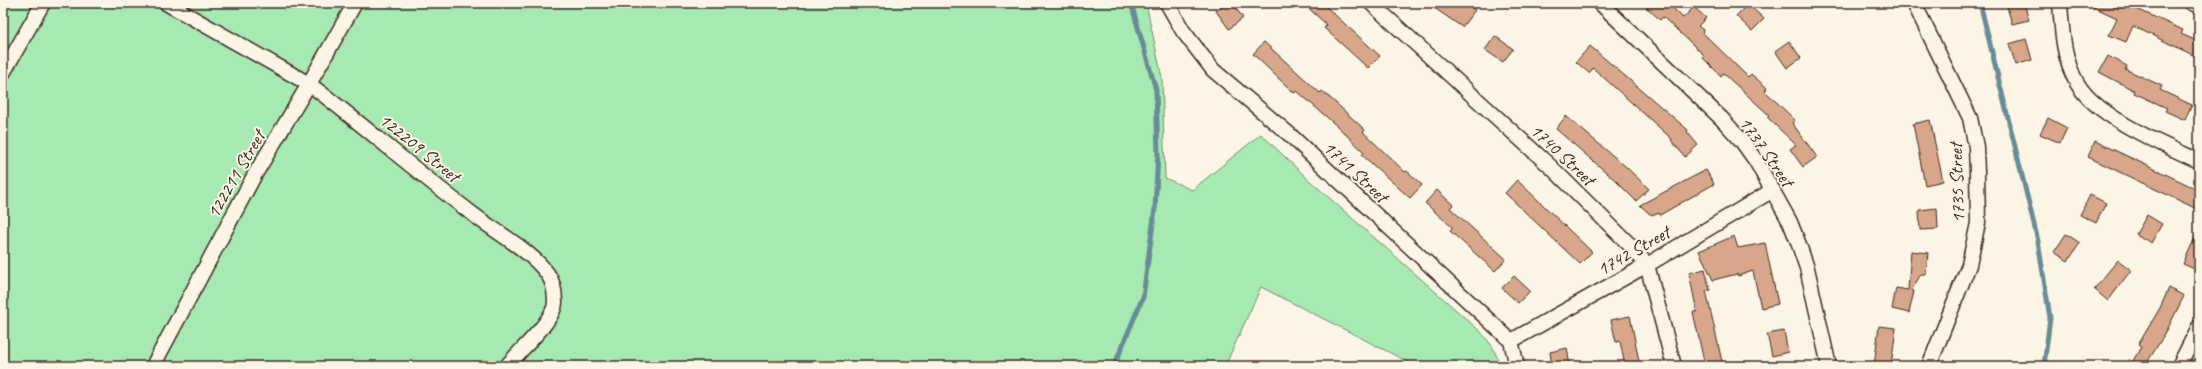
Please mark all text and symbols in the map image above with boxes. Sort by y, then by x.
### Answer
street label: 122209 Street [374,108,467,189]
street label: 1737 Street [1733,112,1801,194]
street label: 1740 Street [1525,119,1602,193]
street label: 122211 Street [201,124,272,223]
street label: 1741 Street [1318,136,1395,210]
street label: 1735 Street [1944,140,1970,223]
street label: 1742 Street [1593,219,1677,281]

